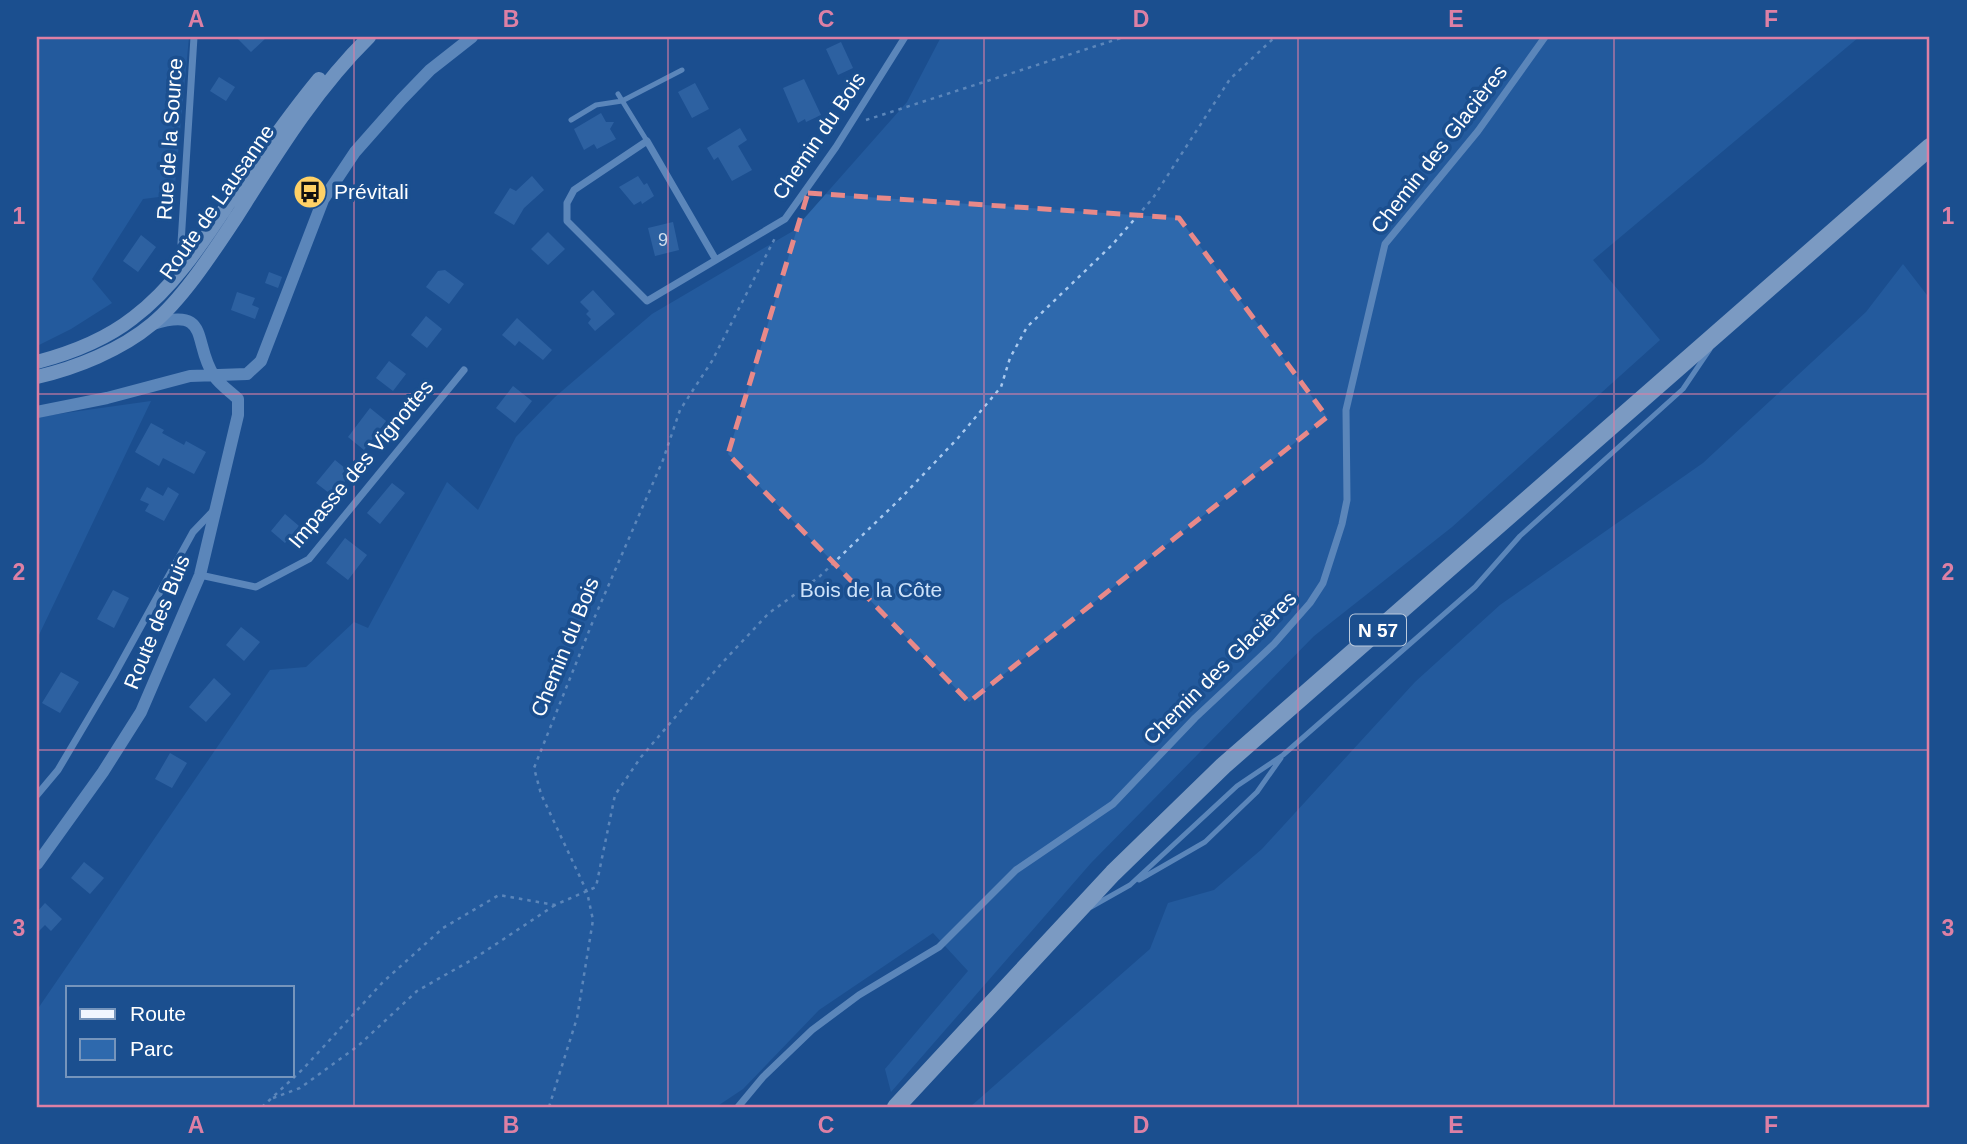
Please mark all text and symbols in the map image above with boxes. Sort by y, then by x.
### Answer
text: A [188,6,204,32]
text: B [503,6,519,32]
text: C [818,6,834,32]
text: D [1133,6,1149,32]
text: E [1448,6,1464,32]
text: F [1764,6,1778,32]
street label: Rue de la Source [152,57,187,221]
street label: Chemin des Glacières [1366,60,1511,237]
street label: Chemin du Bois [768,68,870,204]
street label: Route de Lausanne [155,120,279,283]
bus stop icon: Prévitali [291,173,329,211]
place label: Prévitali [334,180,409,203]
text: 1 [13,203,26,229]
text: 1 [1942,203,1955,229]
house number: 9 [658,230,668,250]
street label: Impasse des Vignottes [284,375,438,552]
street label: Route des Buis [119,551,194,692]
text: 2 [13,559,25,585]
text: 2 [1942,559,1954,585]
street label: Chemin du Bois [526,574,603,720]
park label: Bois de la Côte [800,578,942,601]
street label: Chemin des Glacières [1138,586,1301,749]
road number: N 57 [1350,614,1406,646]
text: 3 [13,915,25,941]
text: 3 [1942,915,1954,941]
legend [66,986,294,1078]
text: Route [130,1002,186,1025]
text: Parc [130,1037,173,1060]
text: A [188,1112,204,1138]
text: B [503,1112,519,1138]
text: C [818,1112,834,1138]
text: D [1133,1112,1149,1138]
text: E [1448,1112,1464,1138]
text: F [1764,1112,1778,1138]

